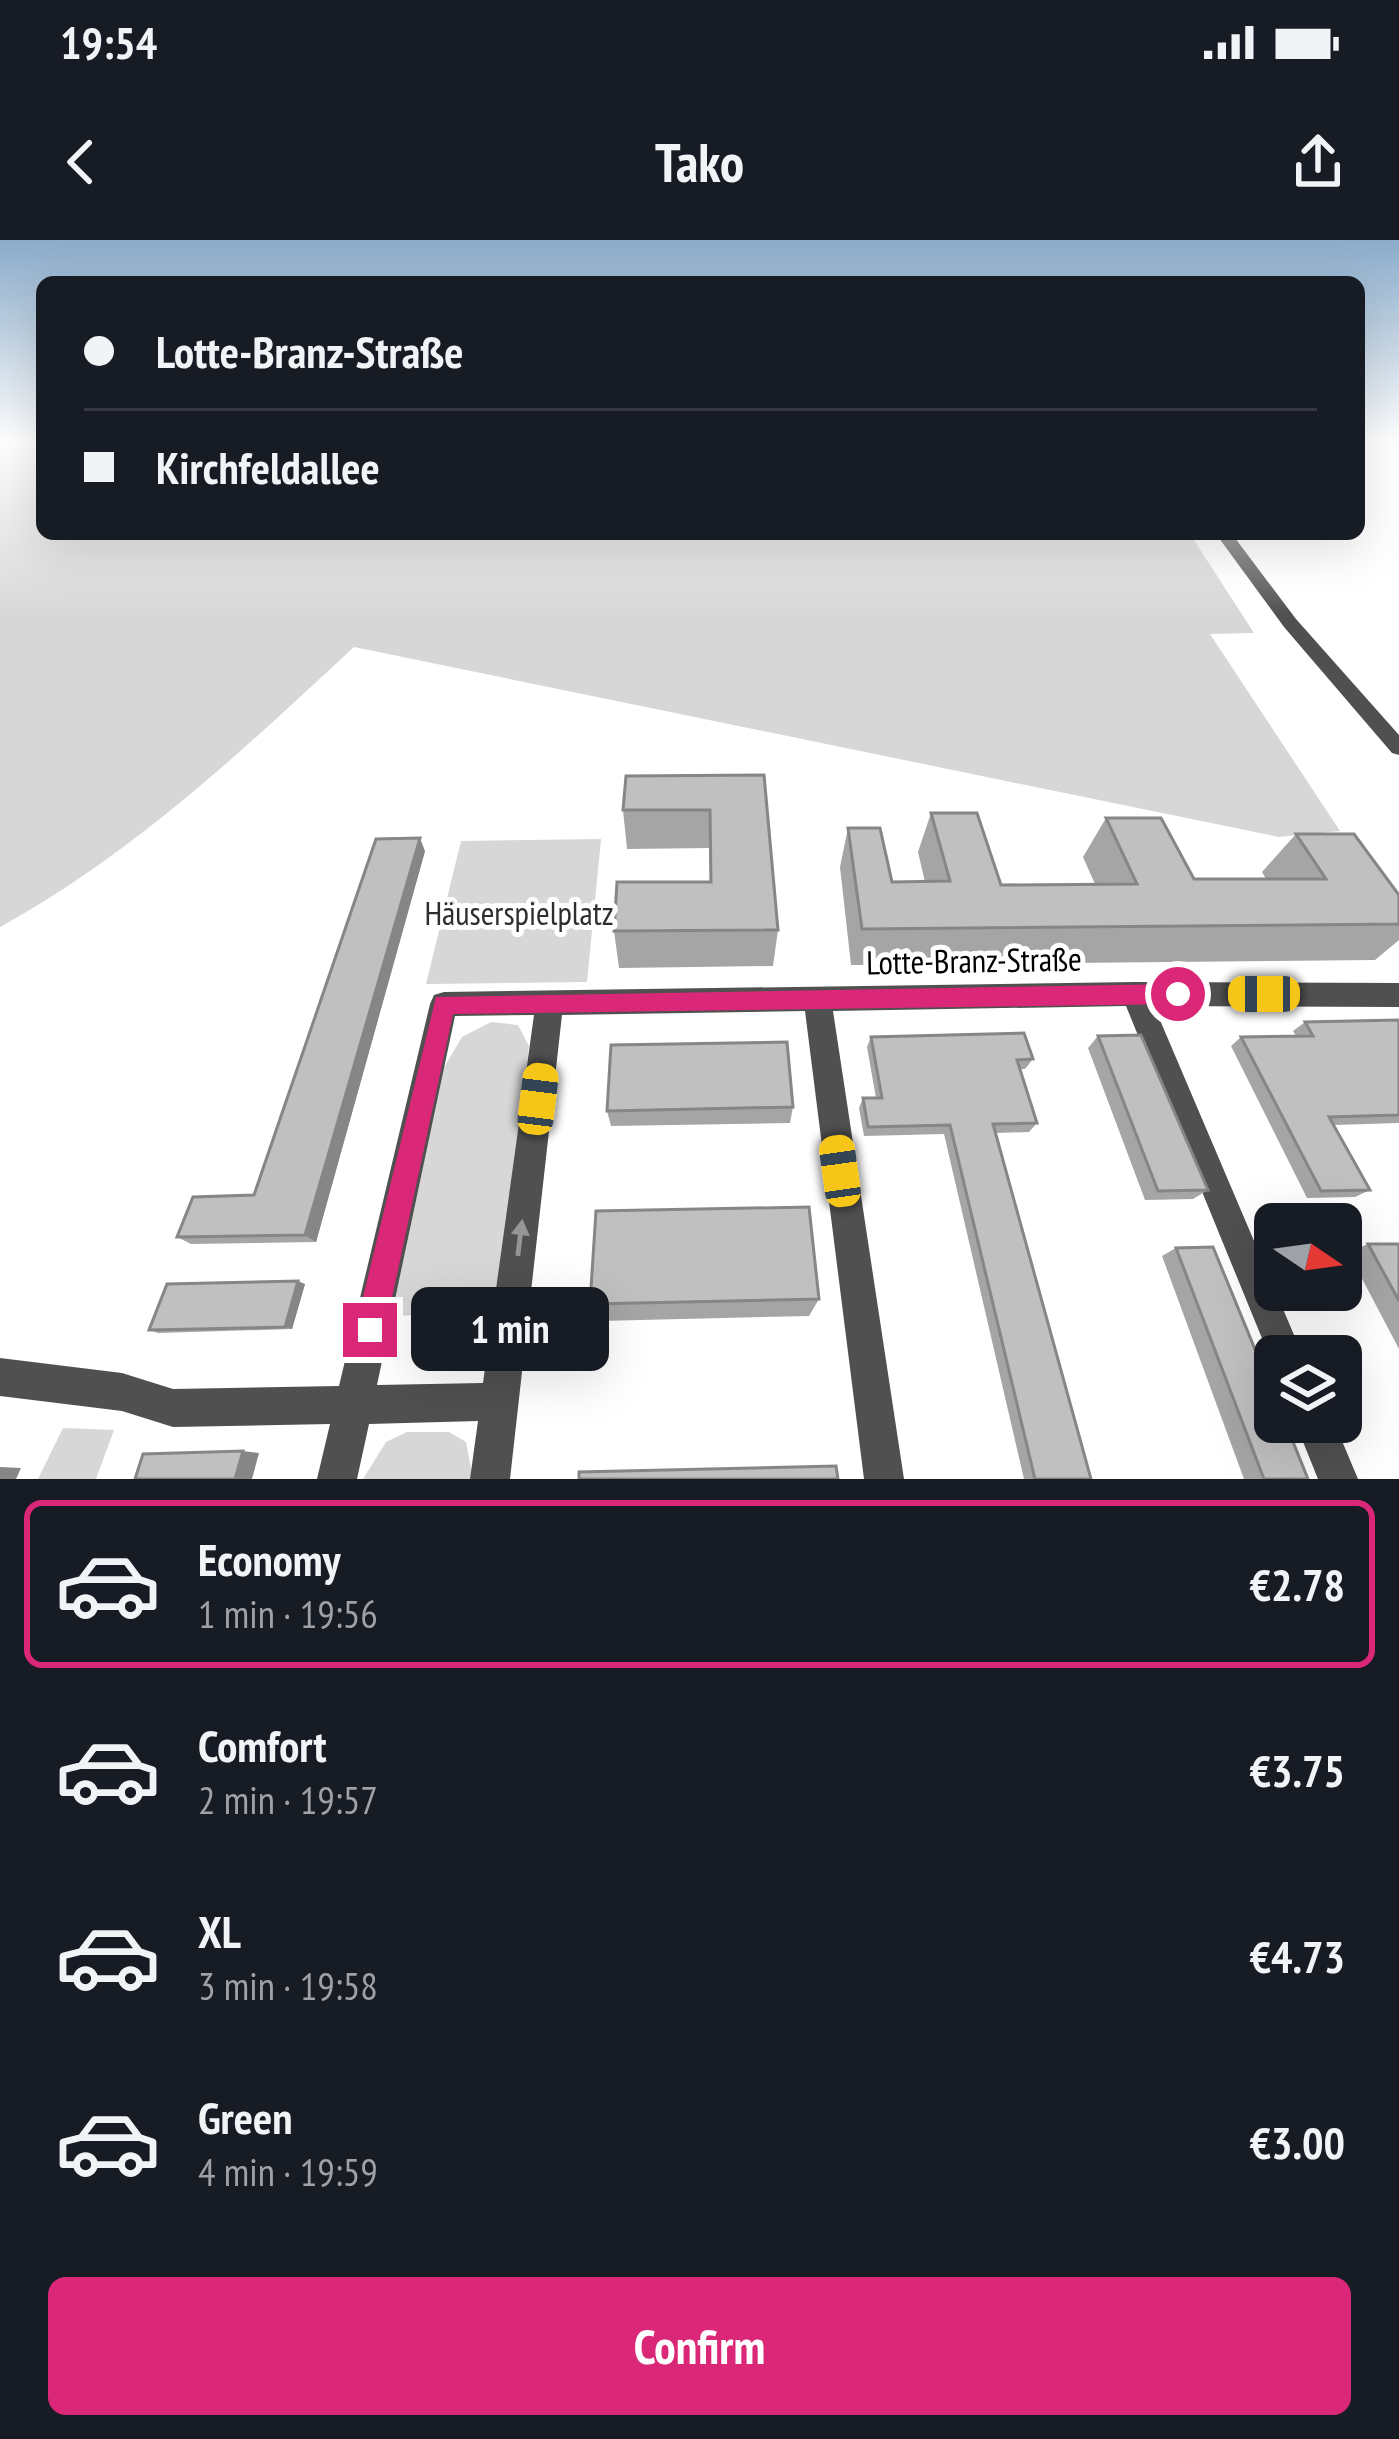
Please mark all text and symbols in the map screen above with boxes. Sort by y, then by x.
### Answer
text: 19:54 [60,13,157,71]
text: Tako [655,127,744,197]
icon: back [48,129,114,195]
icon: share [1285,129,1351,195]
text: Lotte-Branz-Straße [156,322,464,380]
text: Kirchfeldallee [156,438,380,496]
park label: Häuserspielplatz [424,891,614,934]
street label: Lotte-Branz-Straße [866,937,1082,983]
route start [1151,967,1205,1021]
car [1228,976,1300,1012]
car [516,1061,560,1137]
car [817,1133,863,1209]
north arrow [1254,1203,1362,1311]
map controls [1254,1203,1362,1443]
one-way arrow [511,1219,530,1256]
callout: 1 min [412,1288,610,1372]
route end [343,1303,397,1357]
text: 1 min [471,1303,549,1354]
button: layers [1254,1335,1362,1443]
icon: car [54,1530,162,1638]
text: Economy [198,1530,341,1588]
text: €2.78 [1249,1555,1345,1613]
text: 1 min · 19:56 [198,1588,378,1639]
icon: car [54,1716,162,1824]
text: Comfort [198,1716,327,1774]
text: €3.75 [1249,1741,1345,1799]
text: 2 min · 19:57 [198,1774,378,1825]
icon: car [54,1902,162,2010]
text: XL [198,1902,241,1960]
text: €4.73 [1249,1927,1345,1985]
text: 3 min · 19:58 [198,1960,378,2011]
icon: car [54,2088,162,2196]
text: Green [198,2088,293,2146]
text: €3.00 [1249,2113,1345,2171]
text: 4 min · 19:59 [198,2146,378,2197]
button: Confirm [48,2277,1351,2415]

